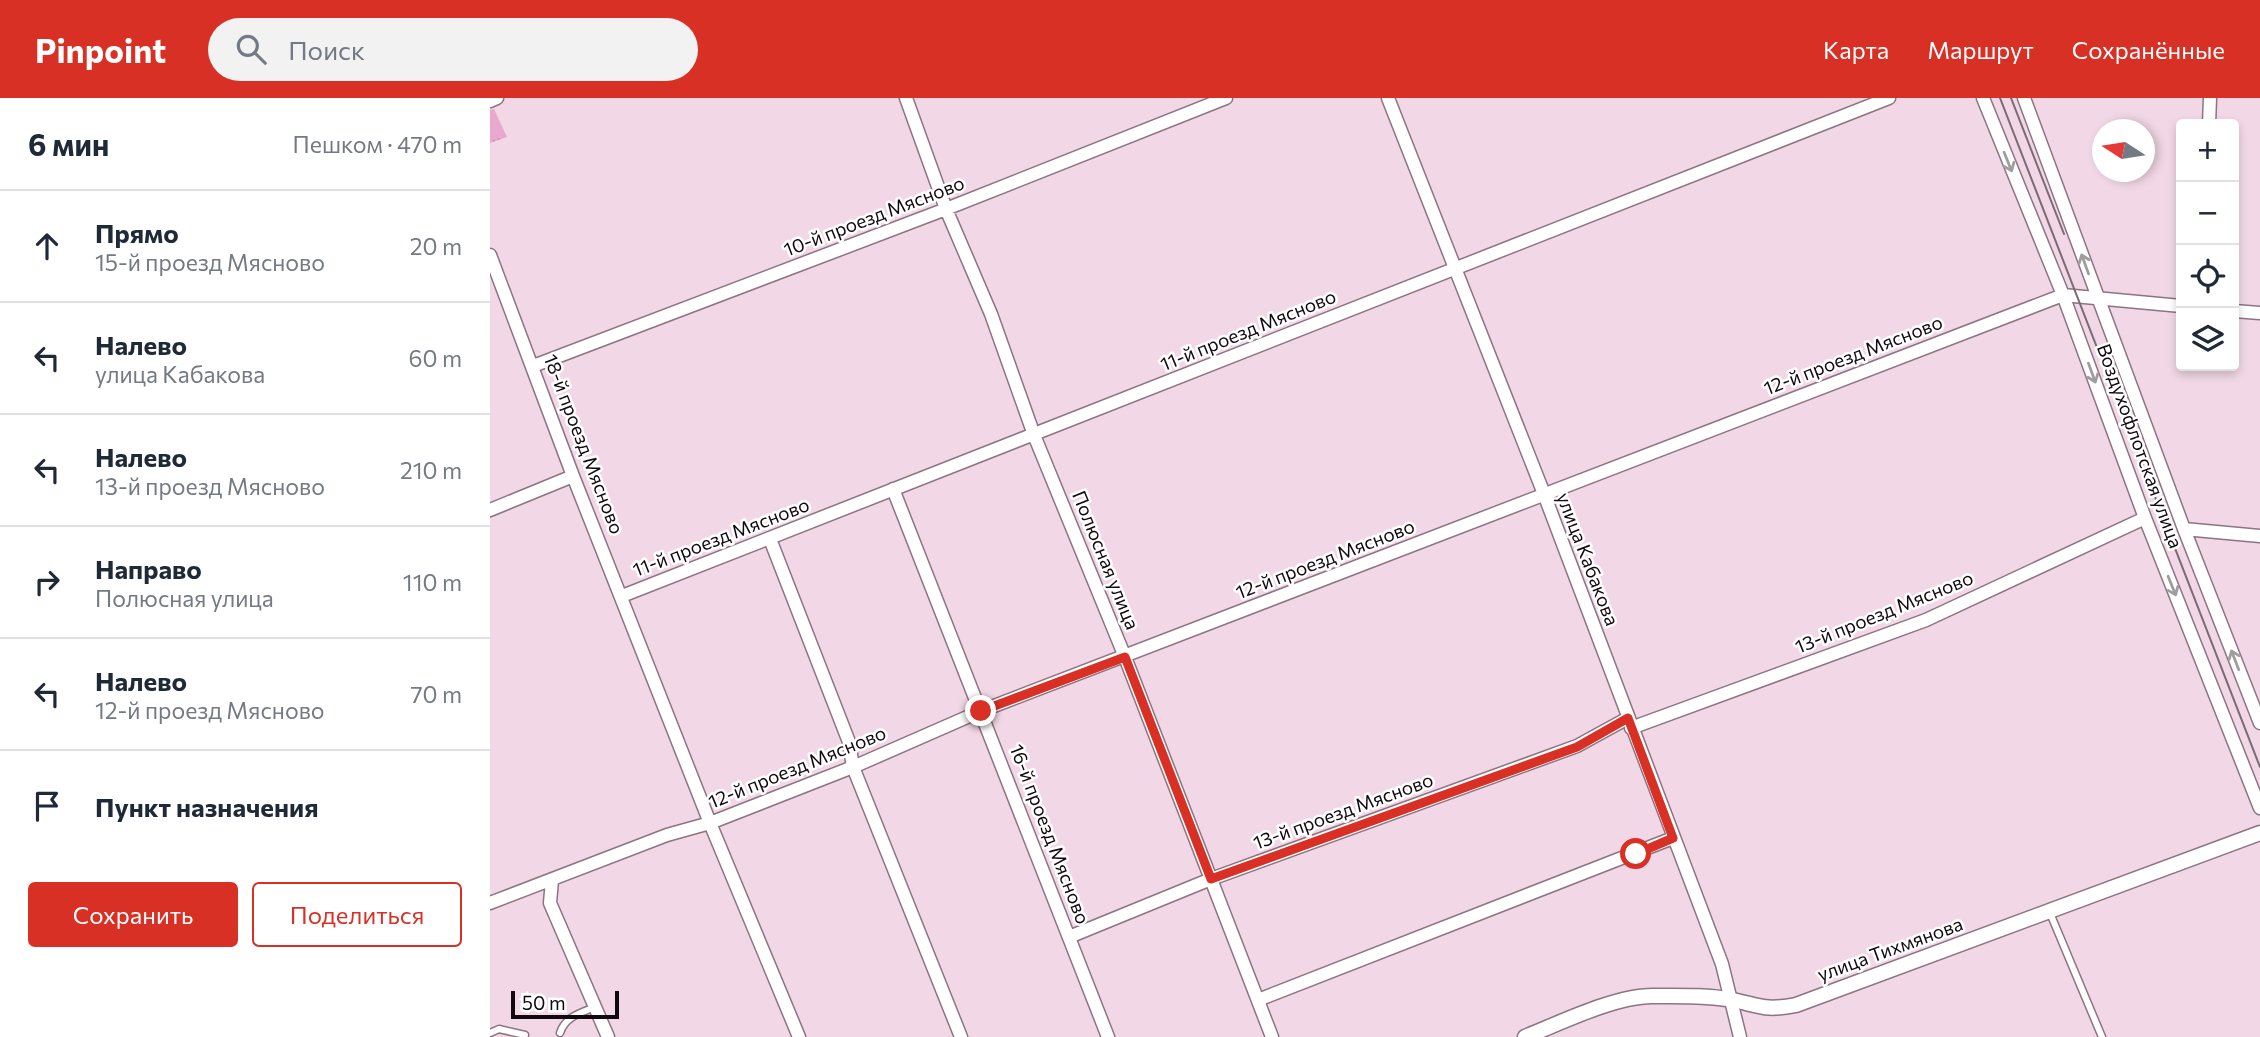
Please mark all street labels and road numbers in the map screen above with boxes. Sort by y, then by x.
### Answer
street label: 10-й проезд Мясново [780,170,967,261]
street label: 11-й проезд Мясново [1157,284,1339,375]
street label: 12-й проезд Мясново [1760,310,1945,399]
street label: Воздухофлотская улица [2093,341,2188,551]
street label: 18-й проезд Мясново [540,351,629,537]
street label: Полюсная улица [1068,487,1145,633]
street label: улица Кабакова [1553,489,1624,629]
street label: 11-й проезд Мясново [629,492,812,581]
street label: 12-й проезд Мясново [1232,514,1417,603]
street label: 13-й проезд Мясново [1791,565,1976,658]
street label: 12-й проезд Мясново [705,720,889,813]
street label: 16-й проезд Мясново [1006,741,1095,927]
street label: 13-й проезд Мясново [1250,767,1436,854]
street label: улица Тихмянова [1814,912,1966,985]

